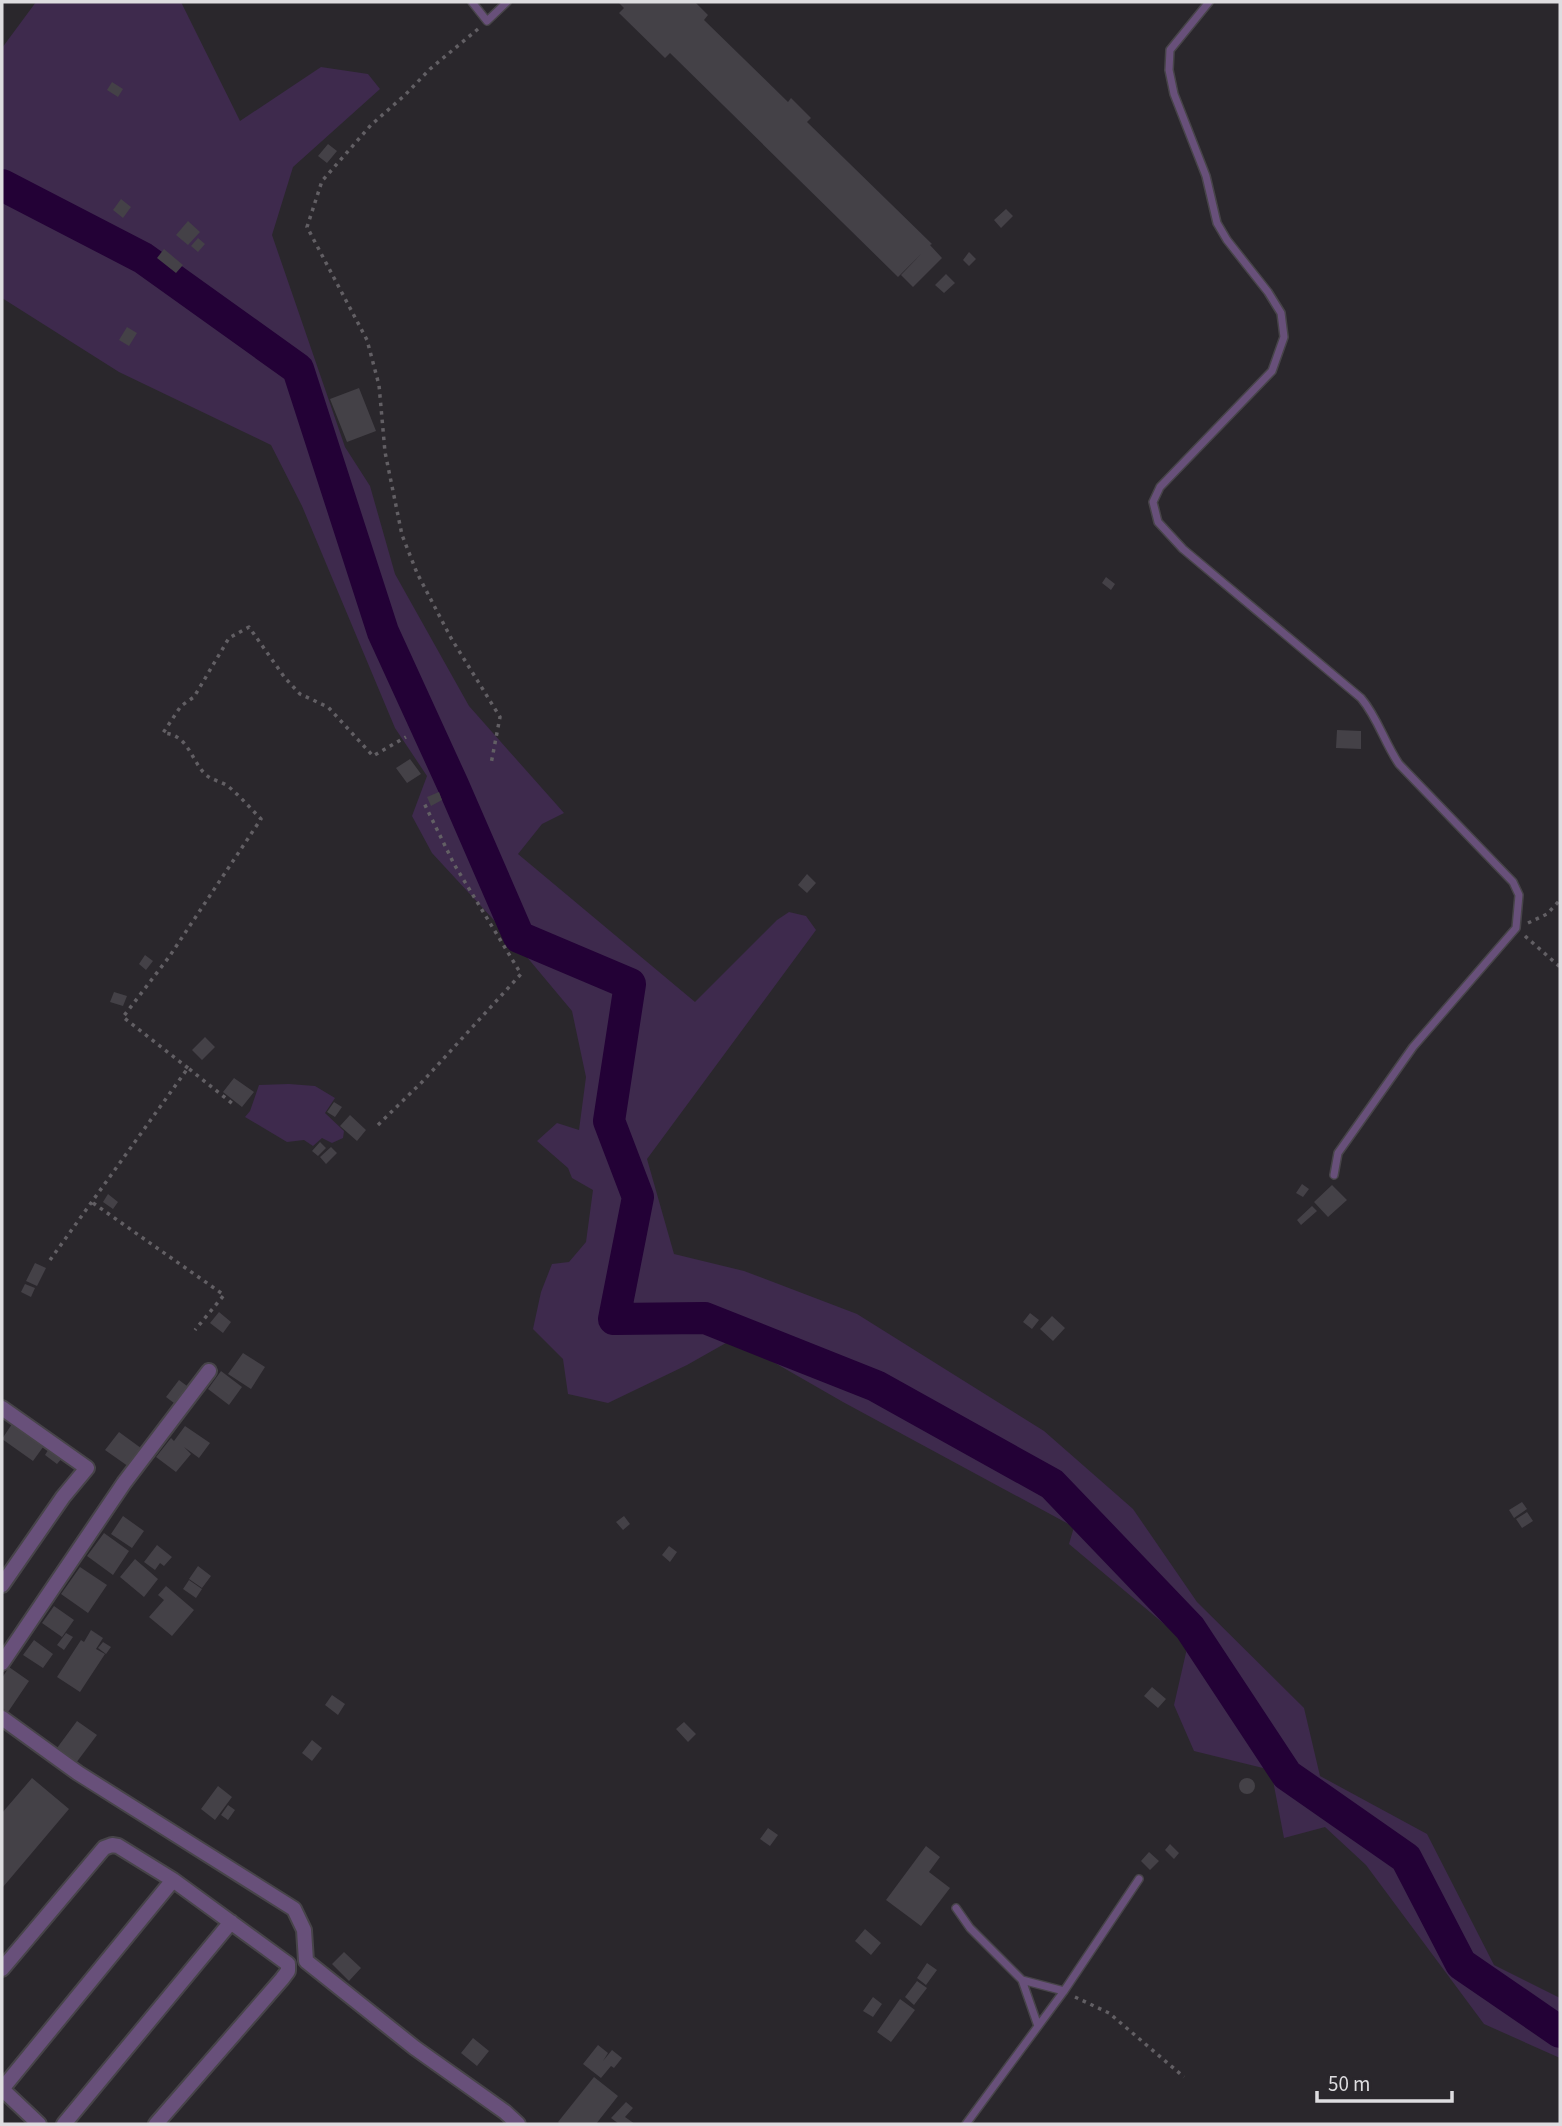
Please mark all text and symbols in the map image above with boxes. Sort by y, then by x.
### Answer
scale bar [1317,2060,1452,2104]
text: 50 m [1328,2069,1370,2099]

